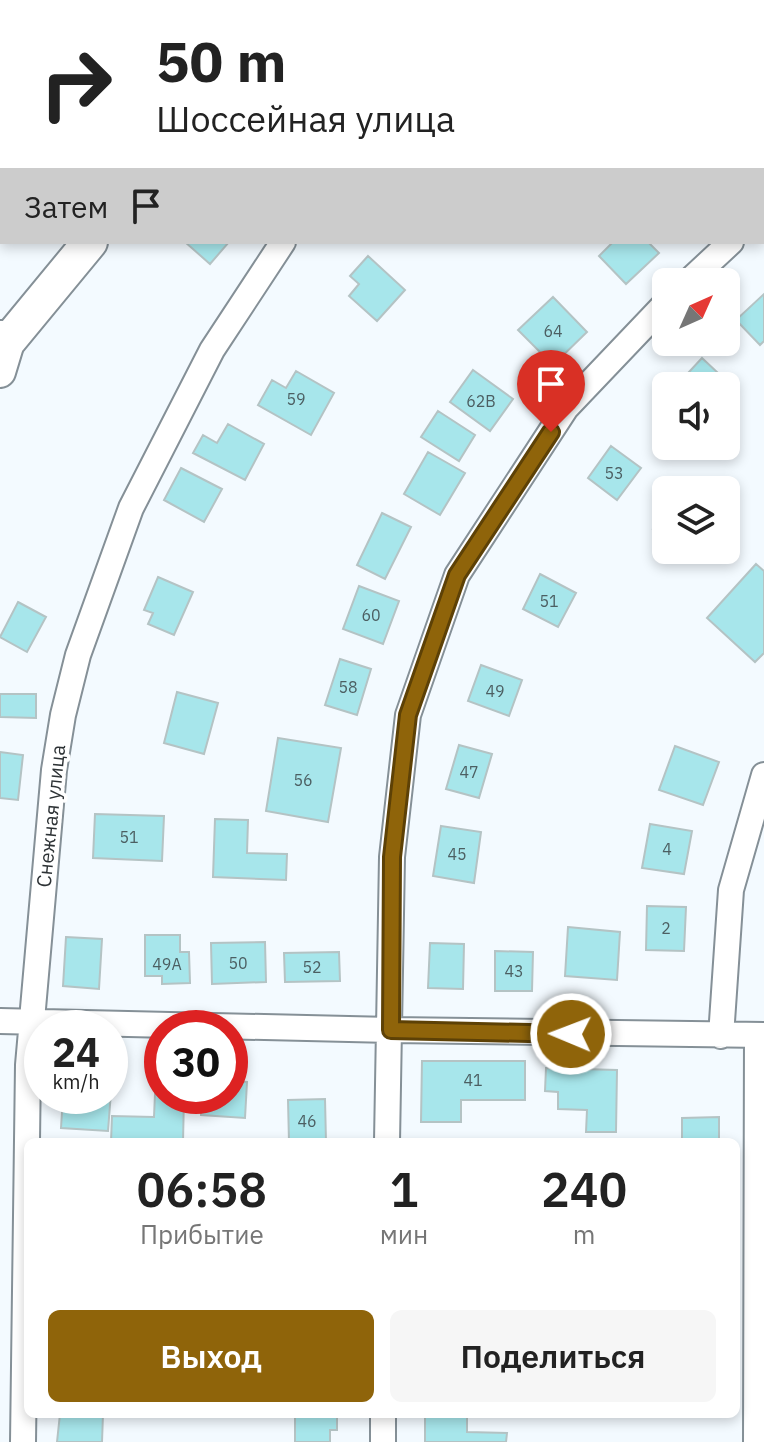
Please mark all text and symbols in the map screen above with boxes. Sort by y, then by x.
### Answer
text: 50 m [156,25,286,97]
icon: right [24,32,128,136]
text: Шоссейная улица [156,95,455,142]
icon: arrive [124,184,168,228]
text: Затем [24,187,108,226]
north arrow [652,268,740,356]
map controls [652,268,740,564]
house number: 64 [543,321,563,341]
pin [517,350,585,432]
icon: arrive [529,362,573,406]
button: sound [652,372,740,460]
house number: 59 [286,389,306,409]
house number: 62В [466,391,496,411]
house number: 53 [604,463,624,483]
button: layers [652,476,740,564]
house number: 51 [539,591,559,611]
house number: 60 [361,605,381,625]
house number: 58 [338,677,358,697]
house number: 49 [485,681,505,701]
street label: Снежная улица [30,743,71,889]
house number: 47 [459,762,479,782]
house number: 56 [293,770,313,790]
house number: 51 [119,827,139,847]
house number: 4 [662,839,672,859]
house number: 45 [447,844,467,864]
house number: 2 [661,918,671,938]
house number: 50 [228,953,248,973]
house number: 49А [152,954,182,974]
house number: 52 [302,957,322,977]
house number: 43 [504,961,524,981]
position arrow [529,992,613,1076]
speed limit sign: 30 [144,1010,248,1114]
text: 24 [52,1026,100,1078]
text: km/h [52,1068,100,1095]
house number: 41 [463,1070,483,1090]
house number: 46 [297,1111,317,1131]
text: 06:58 [137,1158,267,1220]
text: 1 [390,1158,418,1220]
text: 240 [541,1158,627,1220]
text: Прибытие [140,1217,264,1251]
text: мин [380,1217,428,1251]
text: m [573,1217,596,1251]
button: Выход [48,1310,374,1402]
button: Поделиться [390,1310,716,1402]

